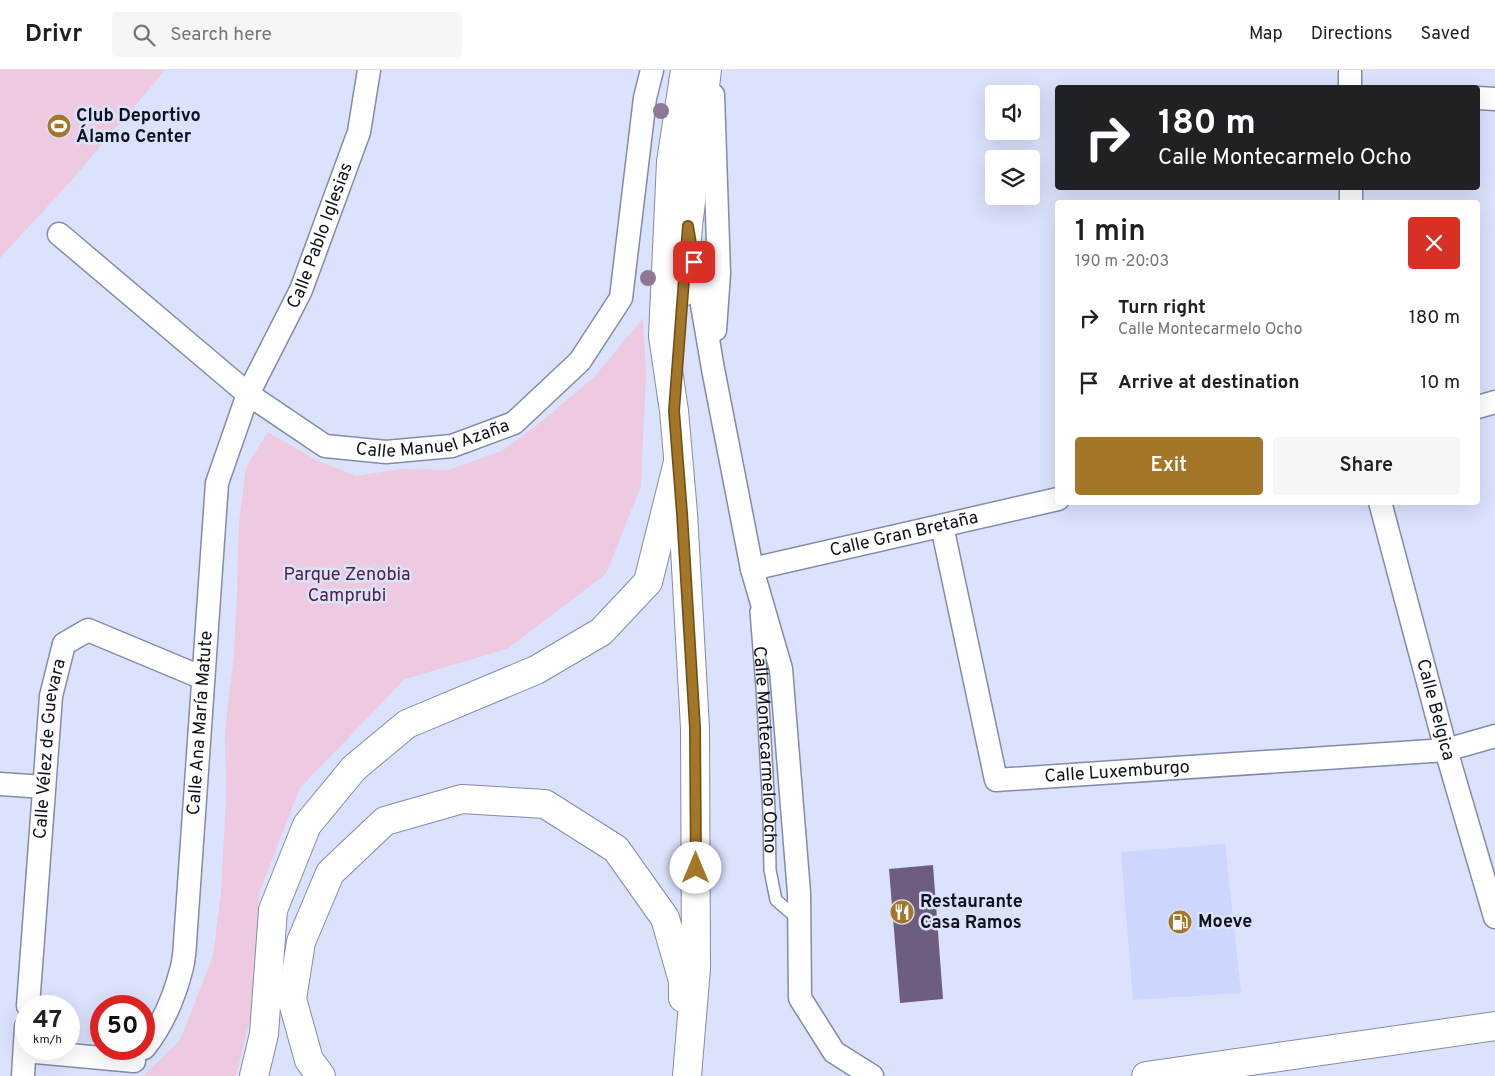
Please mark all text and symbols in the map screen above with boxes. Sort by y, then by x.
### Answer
search box [112,12,462,57]
text: Drivr [25,20,82,50]
icon: search [130,21,158,49]
text: Search here [170,23,272,47]
text: Map [1249,23,1283,46]
text: Directions [1311,23,1393,46]
text: Saved [1421,23,1470,46]
map controls [985,85,1040,205]
button: sound [985,85,1040,140]
text: 180 m [1158,102,1256,146]
place label: Club Deportivo Álamo Center [76,105,201,149]
icon: right [1075,105,1140,170]
sports icon: Club Deportivo Álamo Center [46,113,72,139]
text: Calle Montecarmelo Ocho [1158,145,1412,172]
button: layers [985,150,1040,205]
street label: Calle Pablo Iglesias [282,159,358,313]
text: 1 min [1075,214,1146,251]
button: close [1408,217,1460,269]
pin [673,241,715,283]
icon: arrive [680,248,708,276]
text: 190 m · 20:03 [1075,252,1169,272]
text: Turn right [1118,296,1206,320]
icon: right [1075,304,1103,332]
text: 180 m [1409,306,1460,330]
text: Calle Montecarmelo Ocho [1118,320,1302,340]
icon: arrive [1075,369,1103,397]
text: Arrive at destination [1118,371,1299,395]
text: 10 m [1420,371,1460,395]
street label: Calle Manuel Azaña [355,414,513,463]
button: Exit [1075,437,1263,495]
button: Share [1273,437,1460,495]
street label: Calle Gran Bretaña [828,506,980,562]
park label: Parque Zenobia Camprubi [283,564,411,608]
street label: Calle Ana María Matute [182,630,218,816]
street label: Calle Montecarmelo Ocho [747,645,781,854]
street label: Calle Vélez de Guevara [29,656,71,840]
street label: Calle Belgica [1411,657,1460,763]
street label: Calle Luxemburgo [1044,756,1191,788]
position arrow [669,841,721,893]
place label: Restaurante Casa Ramos [920,891,1023,935]
restaurant icon: Restaurante Casa Ramos [889,899,915,925]
fuel station icon: Moeve [1167,909,1193,935]
place label: Moeve [1198,911,1252,934]
speed limit sign: 50 [90,995,155,1060]
text: 47 [33,1005,62,1037]
text: km/h [33,1032,62,1048]

